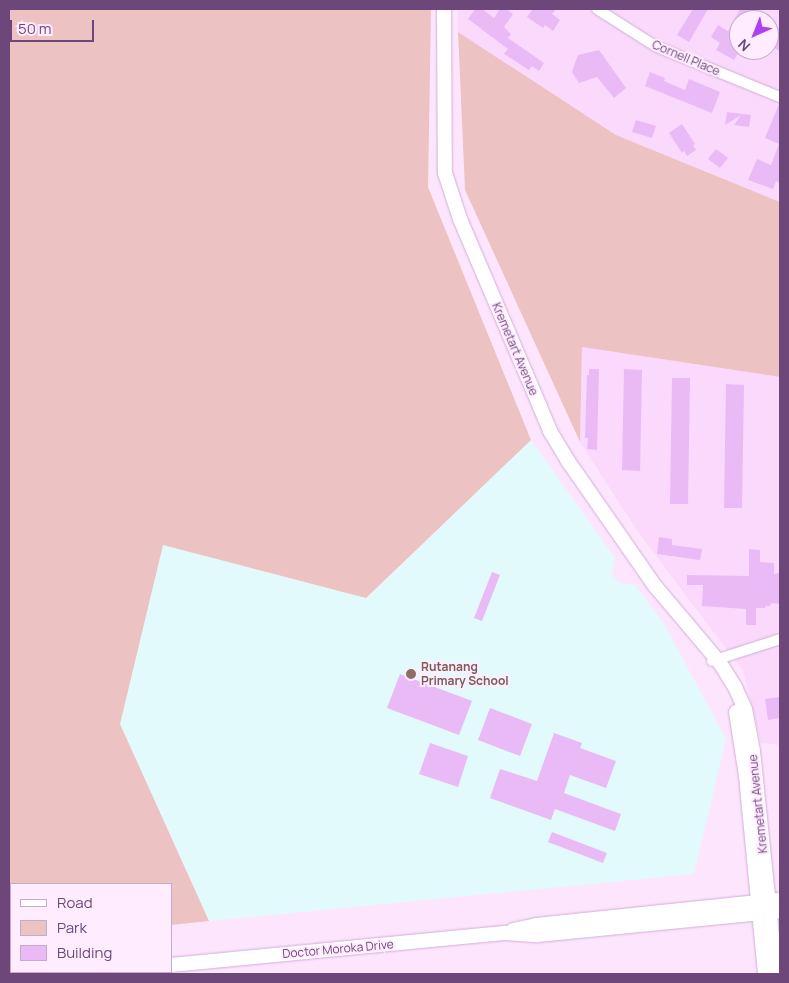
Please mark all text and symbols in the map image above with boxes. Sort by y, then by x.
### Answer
scale bar [12,10,96,42]
north arrow [729,10,779,60]
text: 50 m [18,18,52,39]
text: N [734,35,754,56]
street label: Cornell Place [650,37,722,79]
street label: Kremetart Avenue [489,300,541,398]
place label: Rutanang Primary School [421,660,509,688]
marker: Rutanang Primary School [405,668,417,680]
street label: Kremetart Avenue [746,754,770,854]
legend [10,883,172,973]
text: Road [57,892,93,913]
text: Park [57,917,87,938]
street label: Doctor Moroka Drive [282,937,394,961]
text: Building [57,942,112,963]

